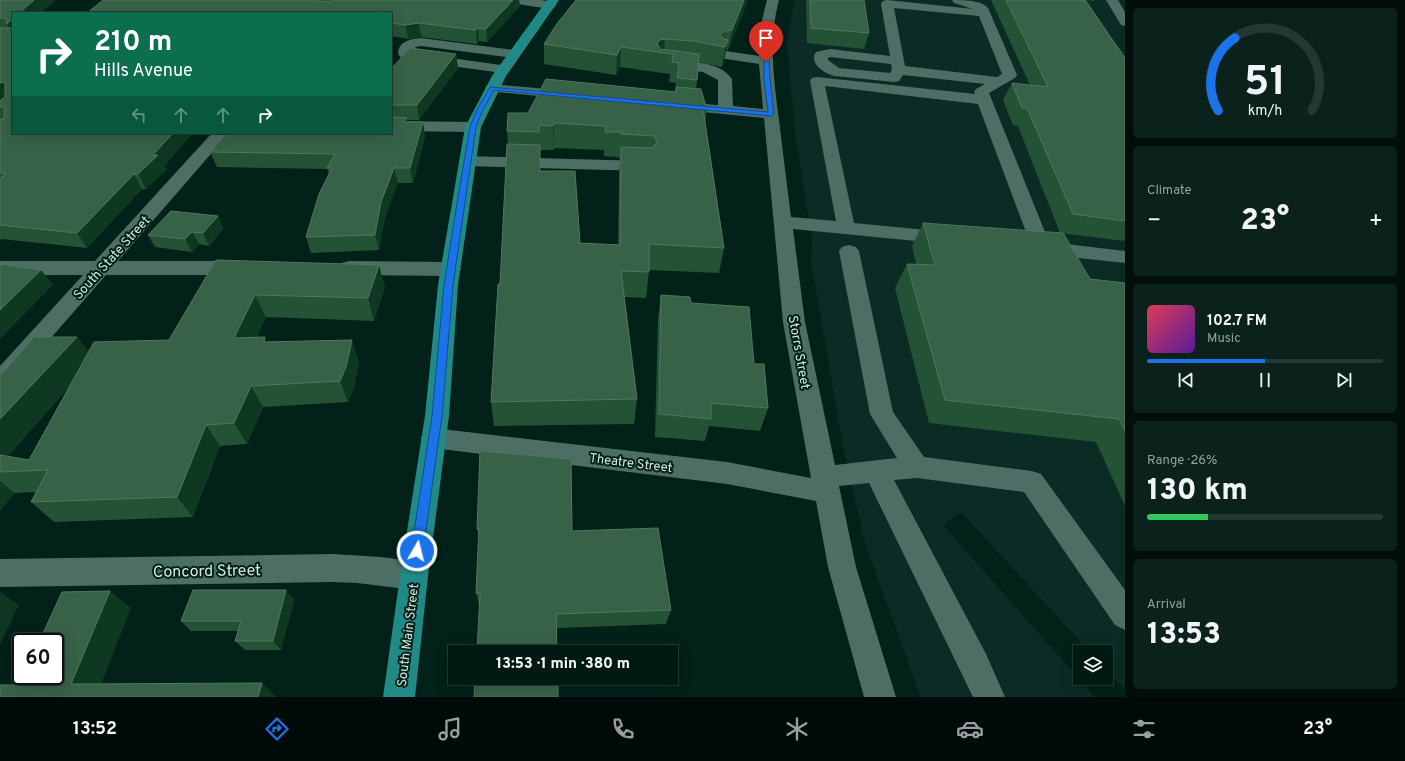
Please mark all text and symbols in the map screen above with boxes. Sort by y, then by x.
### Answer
pin [749,21,783,62]
text: 210 m [94,25,172,61]
icon: arrive [755,27,777,49]
icon: right [28,28,80,80]
text: 51 [1244,57,1286,110]
text: Hills Avenue [94,60,193,83]
text: km/h [1248,101,1282,119]
icon: left [128,104,150,126]
icon: ahead [170,104,192,126]
icon: ahead [212,104,234,126]
icon: right [254,104,276,126]
text: Climate [1147,183,1192,199]
text: 23° [1241,203,1289,240]
text: − [1147,208,1161,235]
text: + [1369,208,1383,235]
street label: South State Street [71,213,154,303]
text: 102.7 FM [1207,312,1267,331]
street label: Storrs Street [784,314,812,390]
text: Music [1207,331,1241,347]
icon: previous [1175,369,1197,391]
icon: pause [1254,369,1276,391]
icon: next [1333,369,1355,391]
street label: Theatre Street [588,451,673,477]
text: Range · 26% [1147,453,1217,469]
text: 130 km [1147,473,1248,510]
position arrow [396,530,438,572]
street label: Concord Street [153,561,261,583]
street label: South Main Street [395,583,423,688]
text: Arrival [1147,597,1186,613]
text: 13:53 [1147,617,1221,654]
speed limit sign: 60 [12,633,64,685]
map controls [1073,645,1113,685]
button: layers [1073,645,1113,685]
text: 13:53 · 1 min · 380 m [496,655,630,674]
icon: directions [263,715,291,743]
icon: music [436,715,464,743]
icon: phone [609,715,637,743]
icon: climate [783,715,811,743]
icon: car [956,715,984,743]
icon: filters [1130,715,1158,743]
text: 13:52 [73,718,117,741]
text: 23° [1303,718,1332,741]

